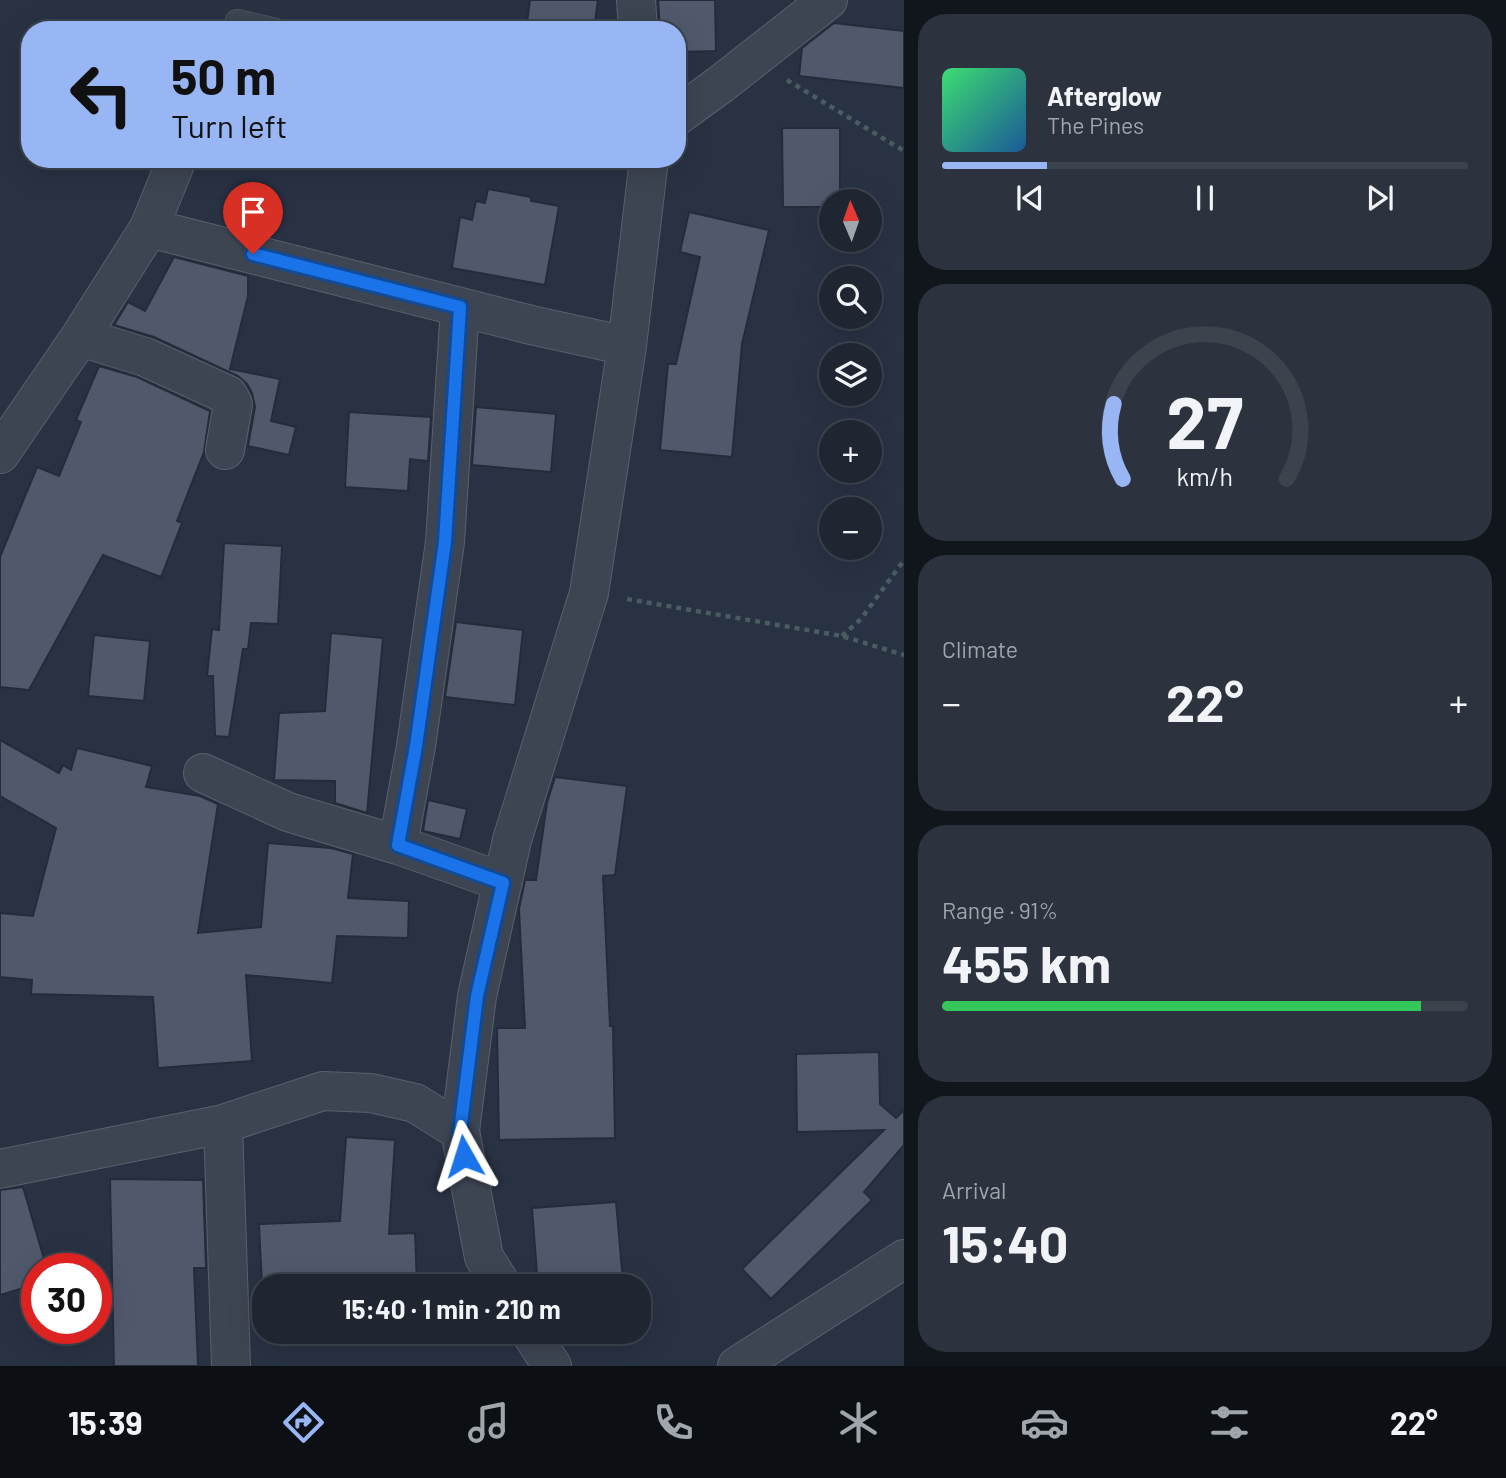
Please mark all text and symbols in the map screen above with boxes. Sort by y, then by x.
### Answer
text: 50 m [171,46,276,105]
icon: left [56,49,147,140]
text: Afterglow [1047,80,1162,111]
text: Turn left [171,106,288,144]
text: The Pines [1047,111,1144,139]
icon: previous [1011,179,1049,217]
icon: pause [1186,179,1224,217]
icon: next [1361,179,1399,217]
pin [223,182,283,254]
north arrow [819,189,882,252]
map controls [819,189,882,560]
icon: arrive [234,193,272,231]
button: search [819,266,882,329]
button: layers [819,343,882,406]
text: 27 [1167,376,1243,464]
button: + [819,420,882,483]
text: km/h [1177,460,1233,490]
button: − [819,497,882,560]
text: Climate [942,635,1018,663]
text: 22° [1166,670,1244,732]
text: − [942,679,961,725]
text: + [1449,679,1468,725]
text: Range · 91% [942,896,1058,924]
text: 455 km [942,931,1111,993]
position arrow [427,1119,501,1193]
text: Arrival [942,1176,1006,1204]
text: 15:40 [942,1211,1068,1273]
speed limit sign: 30 [21,1253,112,1344]
text: 15:40 · 1 min · 210 m [342,1293,561,1324]
icon: directions [279,1398,328,1447]
icon: music [464,1398,513,1447]
icon: phone [649,1398,698,1447]
icon: climate [834,1398,883,1447]
icon: car [1020,1398,1069,1447]
icon: filters [1205,1398,1254,1447]
text: 15:39 [68,1403,143,1441]
text: 22° [1390,1403,1438,1441]

